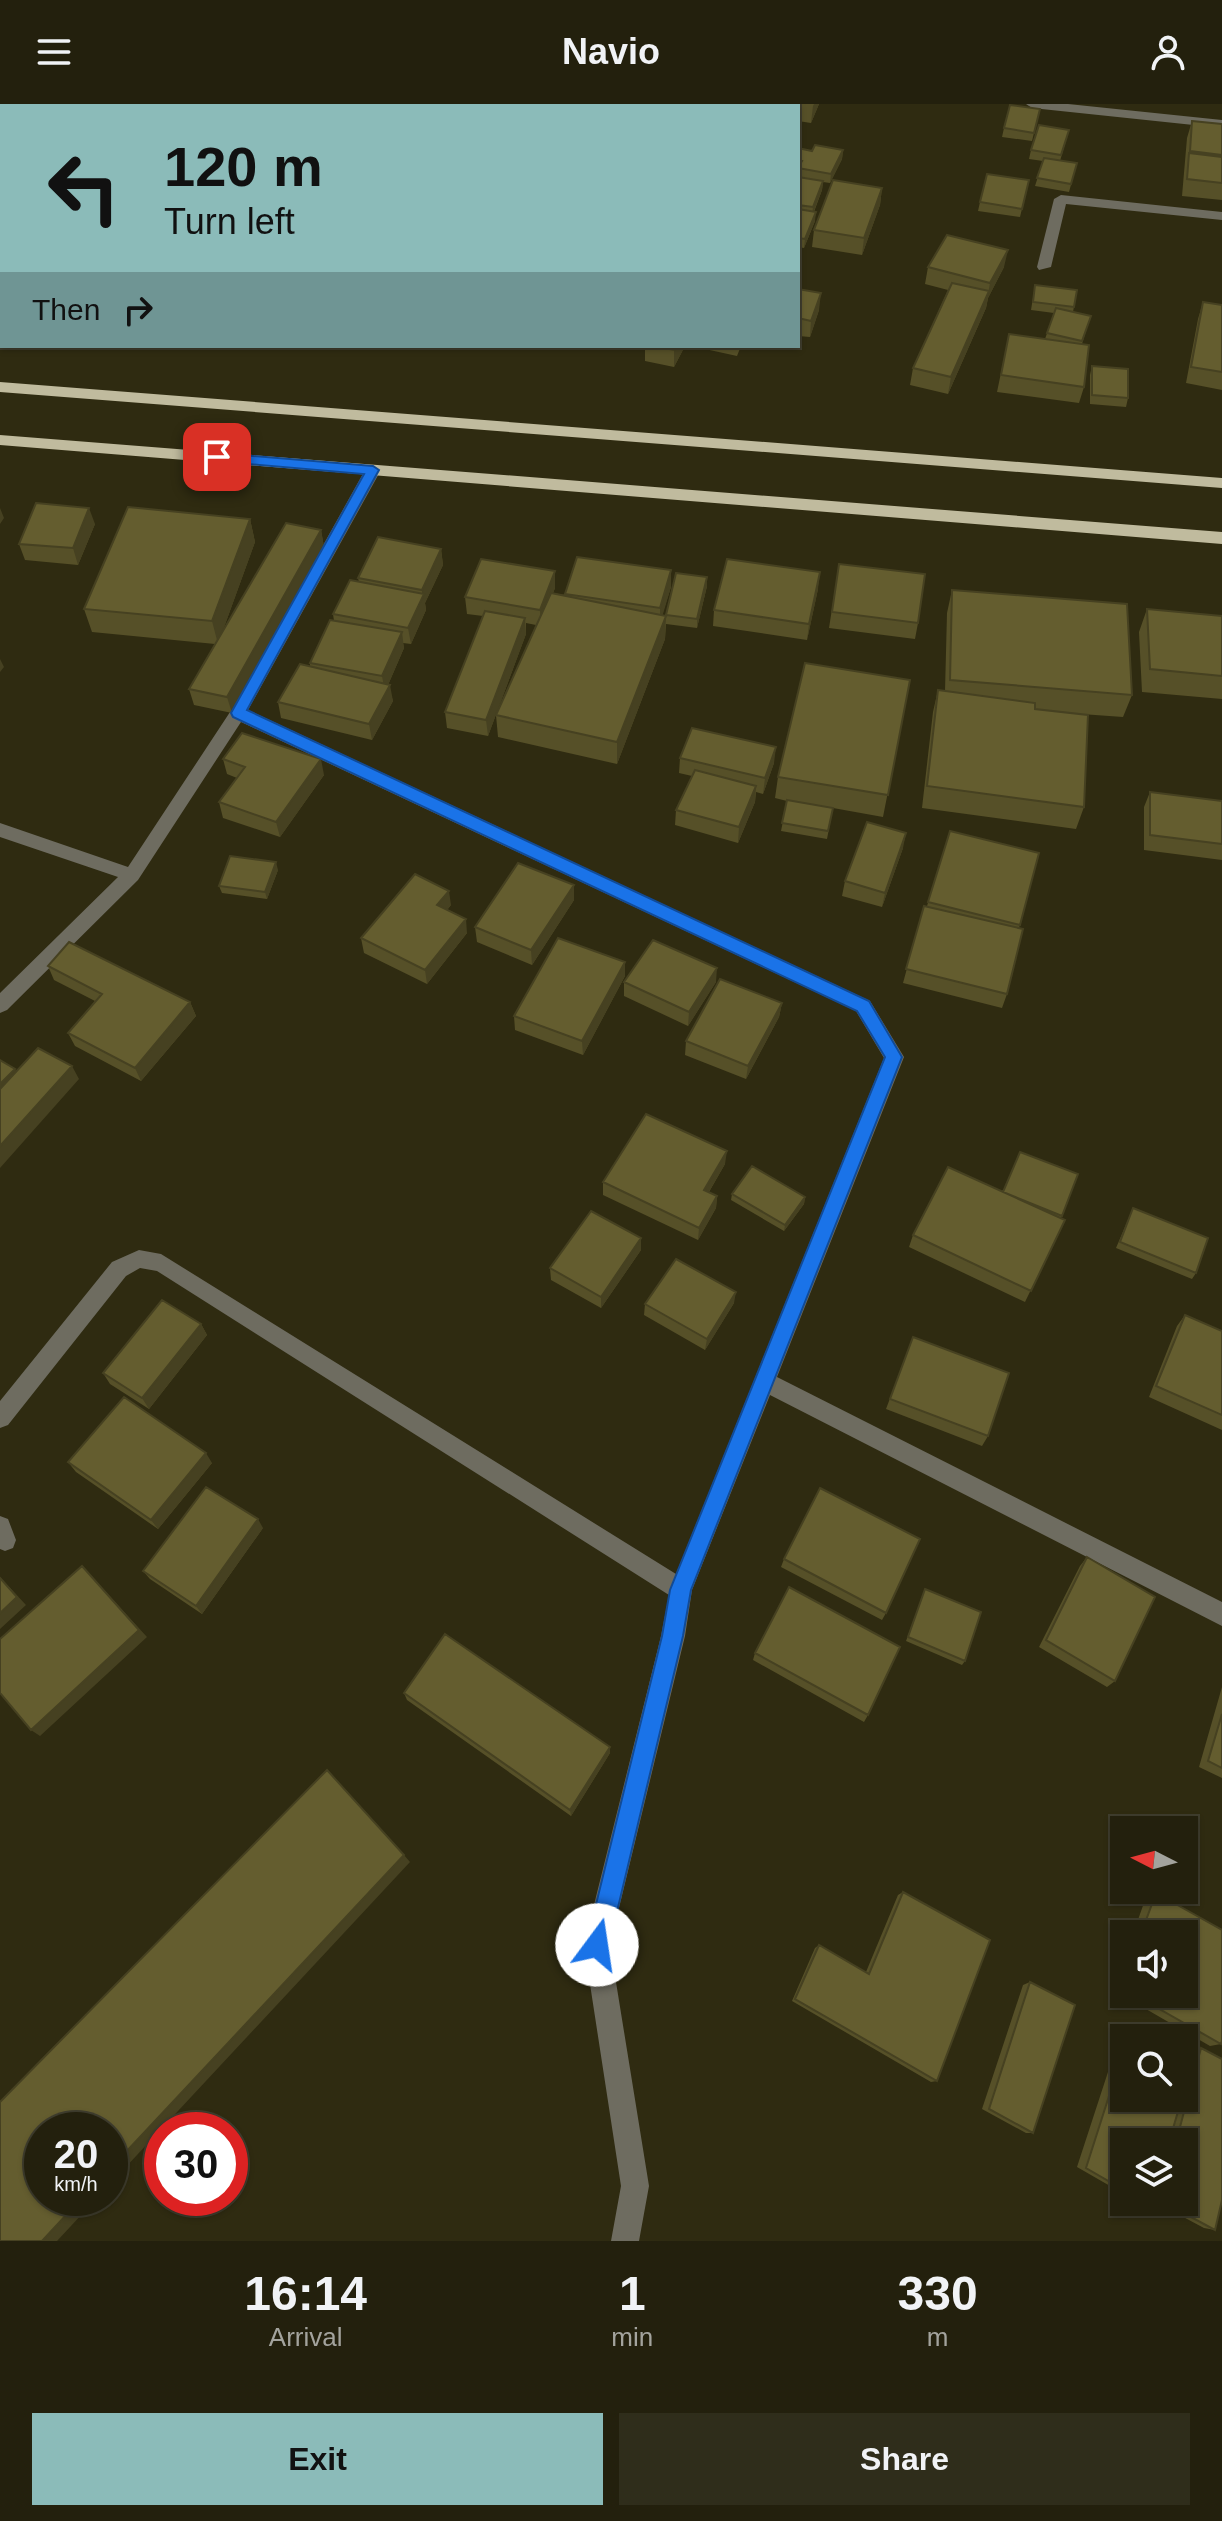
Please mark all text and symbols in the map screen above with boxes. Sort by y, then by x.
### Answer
icon: menu [32,30,76,74]
icon: person [1146,30,1190,74]
text: Navio [562,31,660,72]
text: 120 m [164,135,323,198]
icon: left [32,136,136,240]
text: Turn left [164,201,295,242]
icon: right [116,288,160,332]
text: Then [32,293,100,326]
pin [183,423,251,491]
icon: arrive [195,435,239,479]
north arrow [1110,1816,1198,1904]
map controls [1110,1816,1198,2216]
position arrow [555,1903,639,1987]
button: sound [1110,1920,1198,2008]
button: search [1110,2024,1198,2112]
speed limit sign: 30 [144,2112,248,2216]
button: layers [1110,2128,1198,2216]
text: 20 [54,2132,98,2176]
text: km/h [54,2173,98,2195]
text: 16:14 [244,2267,367,2320]
text: 1 [619,2267,646,2320]
text: 330 [898,2267,978,2320]
text: Arrival [269,2322,343,2352]
text: min [611,2322,653,2352]
text: m [927,2322,948,2352]
button: Exit [32,2413,603,2505]
button: Share [619,2413,1190,2505]

